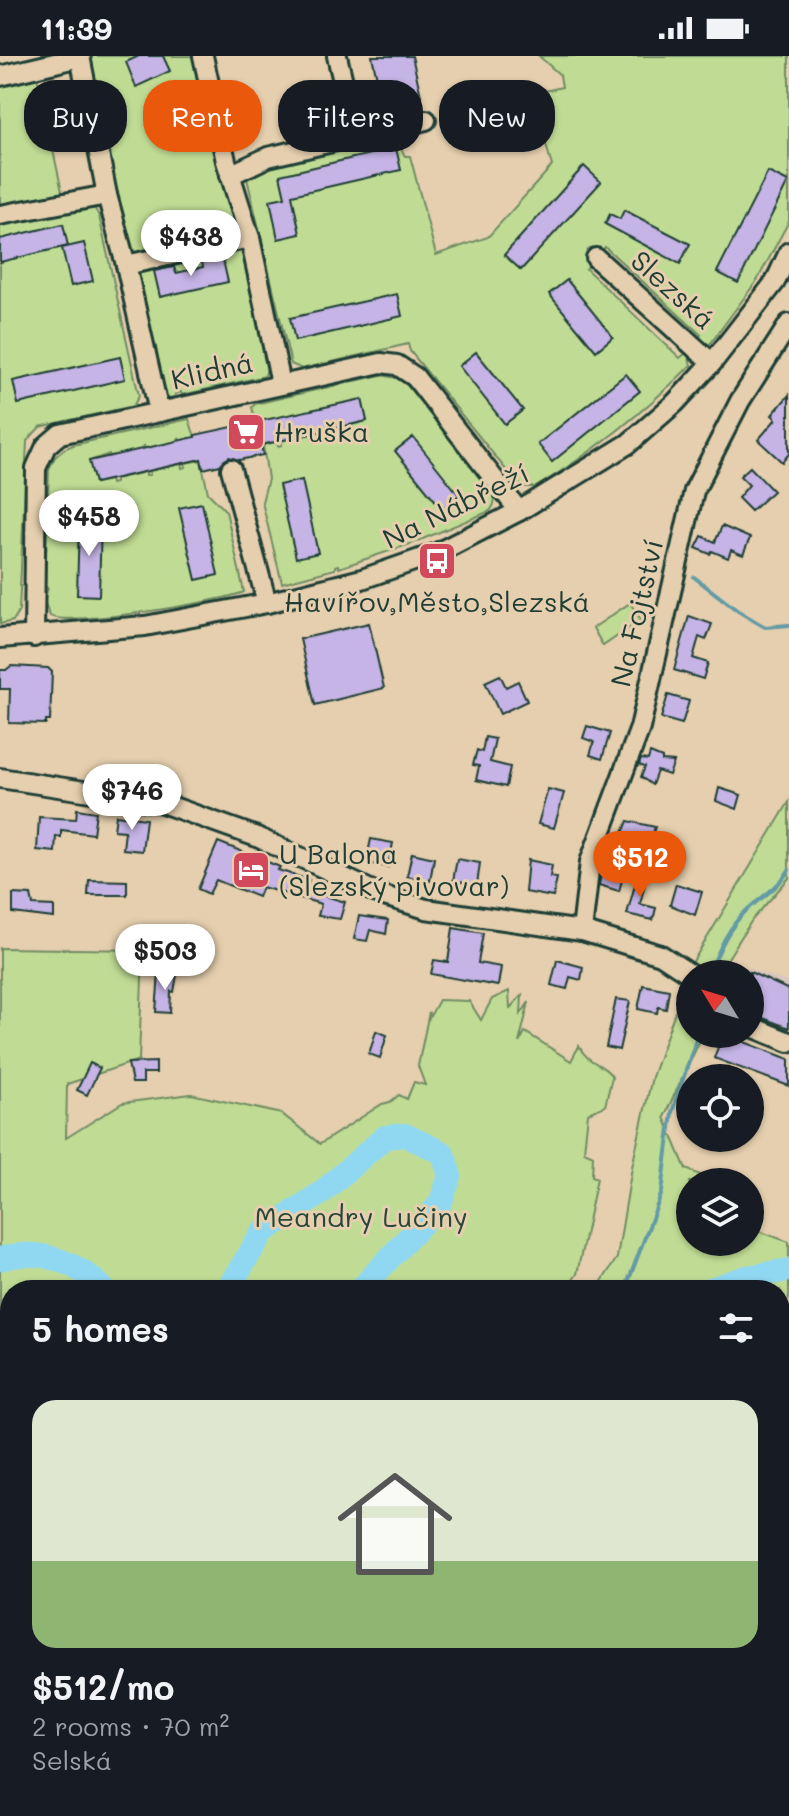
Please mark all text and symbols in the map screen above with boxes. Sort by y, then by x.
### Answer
text: 11:39 [40,8,112,48]
chip: Buy [24,80,127,152]
chip: Rent [143,80,262,152]
chip: Filters [278,80,423,152]
chip: New [439,80,555,152]
pin: $438 [144,210,238,278]
text: $438 [159,219,223,253]
street label: Slezská [624,242,723,337]
street label: Klidná [167,343,256,397]
supermarket icon: Hruška [225,411,267,453]
place label: Hruška [274,413,369,449]
street label: Na Nábřeží [376,454,535,556]
pin: $458 [42,490,136,558]
text: $458 [57,499,121,533]
street label: Na Fojtství [602,535,671,690]
bus stop icon: Havířov,Město,Slezská [416,540,458,582]
place label: Havířov,Město,Slezská [284,583,590,619]
pin: $746 [85,764,179,832]
text: $746 [101,773,163,807]
pin: $512 [593,831,687,899]
place label: U Balona (Slezský pivovar) [279,835,509,903]
text: $512 [611,840,669,874]
hotel icon: U Balona (Slezský pivovar) [230,849,272,891]
pin: $503 [118,924,212,992]
text: $503 [133,933,197,967]
north arrow [676,960,764,1048]
map controls [676,960,764,1256]
button: locate [676,1064,764,1152]
button: layers [676,1168,764,1256]
park label: Meandry Lučiny [254,1198,468,1234]
text: 5 homes [32,1306,169,1351]
icon: filters [714,1306,758,1350]
icon: home [323,1452,467,1596]
text: $512/mo [32,1664,174,1709]
text: 2 rooms · 70 m² [32,1709,229,1743]
text: Selská [32,1743,112,1777]

